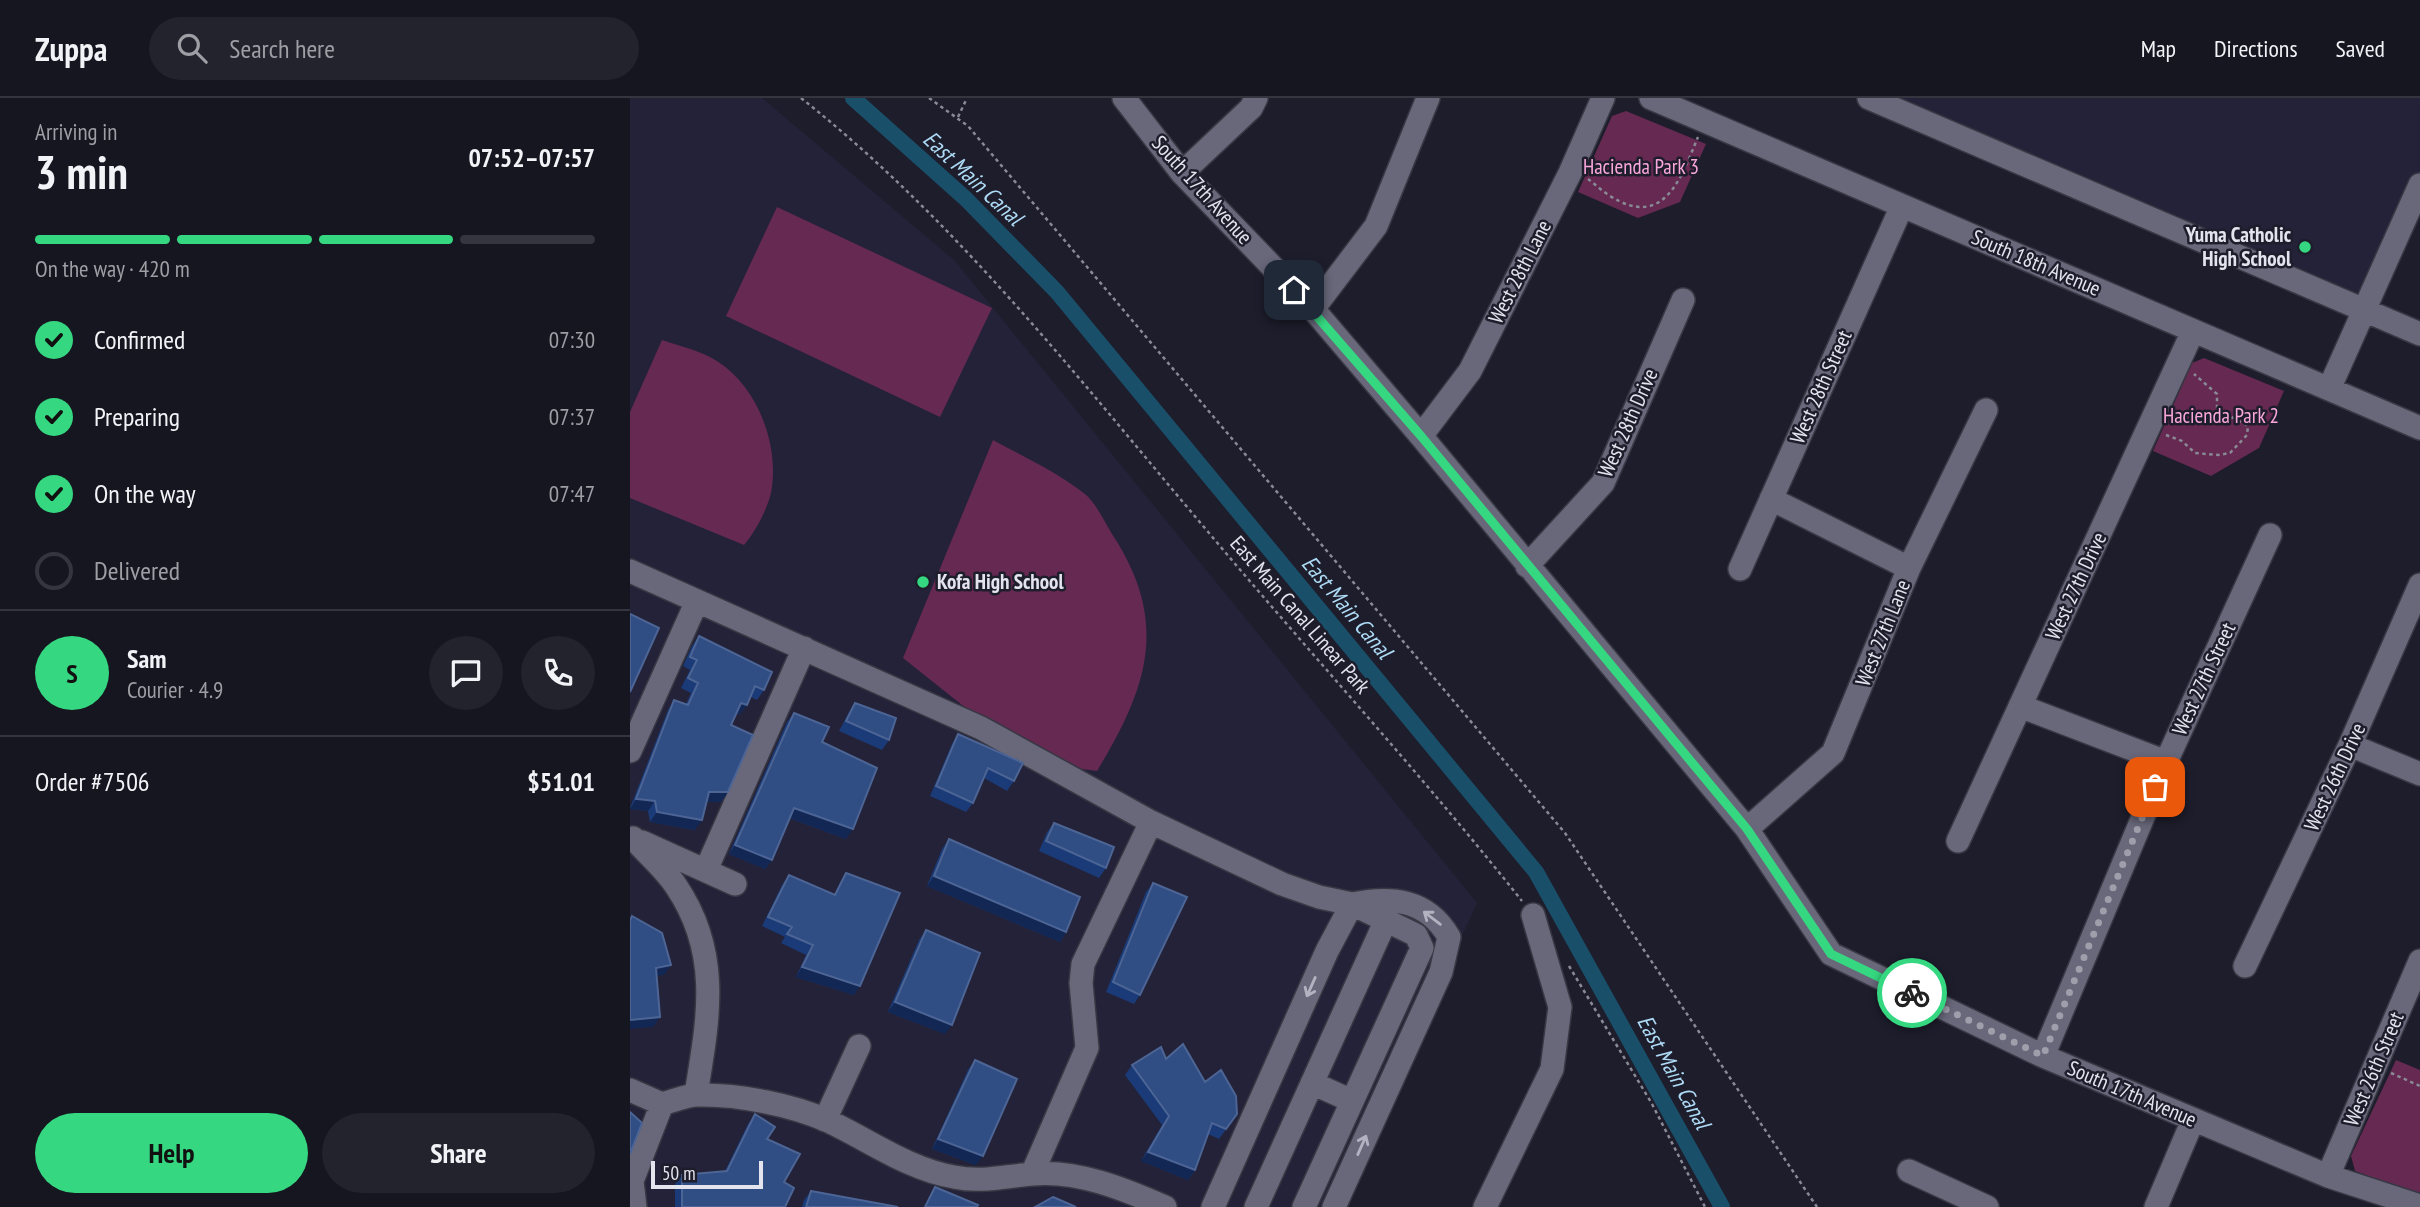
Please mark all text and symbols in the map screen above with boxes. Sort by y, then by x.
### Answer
search box [149,17,639,80]
text: Zuppa [35,27,107,70]
icon: search [173,29,211,67]
text: Search here [229,32,335,65]
text: Map [2141,33,2176,64]
text: Directions [2214,33,2298,64]
text: Saved [2336,33,2385,64]
text: Arriving in [35,117,117,146]
water label: East Main Canal [917,124,1031,233]
street label: South 17th Avenue [1146,130,1258,250]
text: 07:52–07:57 [468,141,595,174]
text: 3 min [35,142,128,202]
park label: Hacienda Park 3 [1583,153,1699,180]
street label: West 28th Lane [1482,216,1557,328]
place label: Yuma Catholic High School [2185,221,2292,272]
street label: South 18th Avenue [1968,223,2105,302]
marker: Yuma Catholic High School [2297,239,2313,255]
text: On the way · 420 m [35,254,190,283]
pin [1264,260,1324,320]
icon: home [1275,271,1313,309]
icon: check [35,321,73,359]
text: Confirmed [94,323,185,356]
text: 07:30 [549,325,595,354]
street label: West 28th Street [1784,326,1858,448]
street label: West 28th Drive [1592,364,1663,481]
icon: check [35,398,73,436]
text: Preparing [94,400,180,433]
text: 07:37 [549,402,595,431]
park label: Hacienda Park 2 [2163,402,2279,429]
icon: check [35,475,73,513]
text: On the way [94,477,196,510]
text: 07:47 [549,479,595,508]
street label: West 27th Drive [2039,528,2112,644]
street label: East Main Canal Linear Park [1224,530,1376,699]
water label: East Main Canal [1296,549,1401,666]
text: Delivered [94,554,180,587]
place label: Kofa High School [937,568,1064,595]
marker: Kofa High School [915,574,931,590]
street label: West 27th Lane [1849,576,1916,690]
street label: West 27th Street [2166,618,2241,739]
button: chat [429,636,503,710]
button: phone [521,636,595,710]
text: Sam [127,642,166,675]
text: S [66,657,78,690]
text: Courier · 4.9 [127,675,223,704]
street label: West 26th Drive [2298,719,2371,835]
pin [2125,757,2185,817]
text: Order #7506 [35,765,150,798]
text: $51.01 [527,765,595,798]
icon: bag [2136,768,2174,806]
one-way arrow [1423,911,1442,925]
courier [1877,958,1947,1028]
icon: bike [1893,974,1931,1012]
one-way arrow [1304,976,1317,997]
street label: West 26th Street [2337,1008,2410,1130]
water label: East Main Canal [1631,1010,1719,1136]
street label: South 17th Avenue [2064,1054,2201,1133]
button: Help [35,1113,308,1193]
button: Share [322,1113,595,1193]
one-way arrow [1356,1135,1369,1156]
scale bar [651,1158,763,1190]
text: 50 m [662,1161,696,1185]

